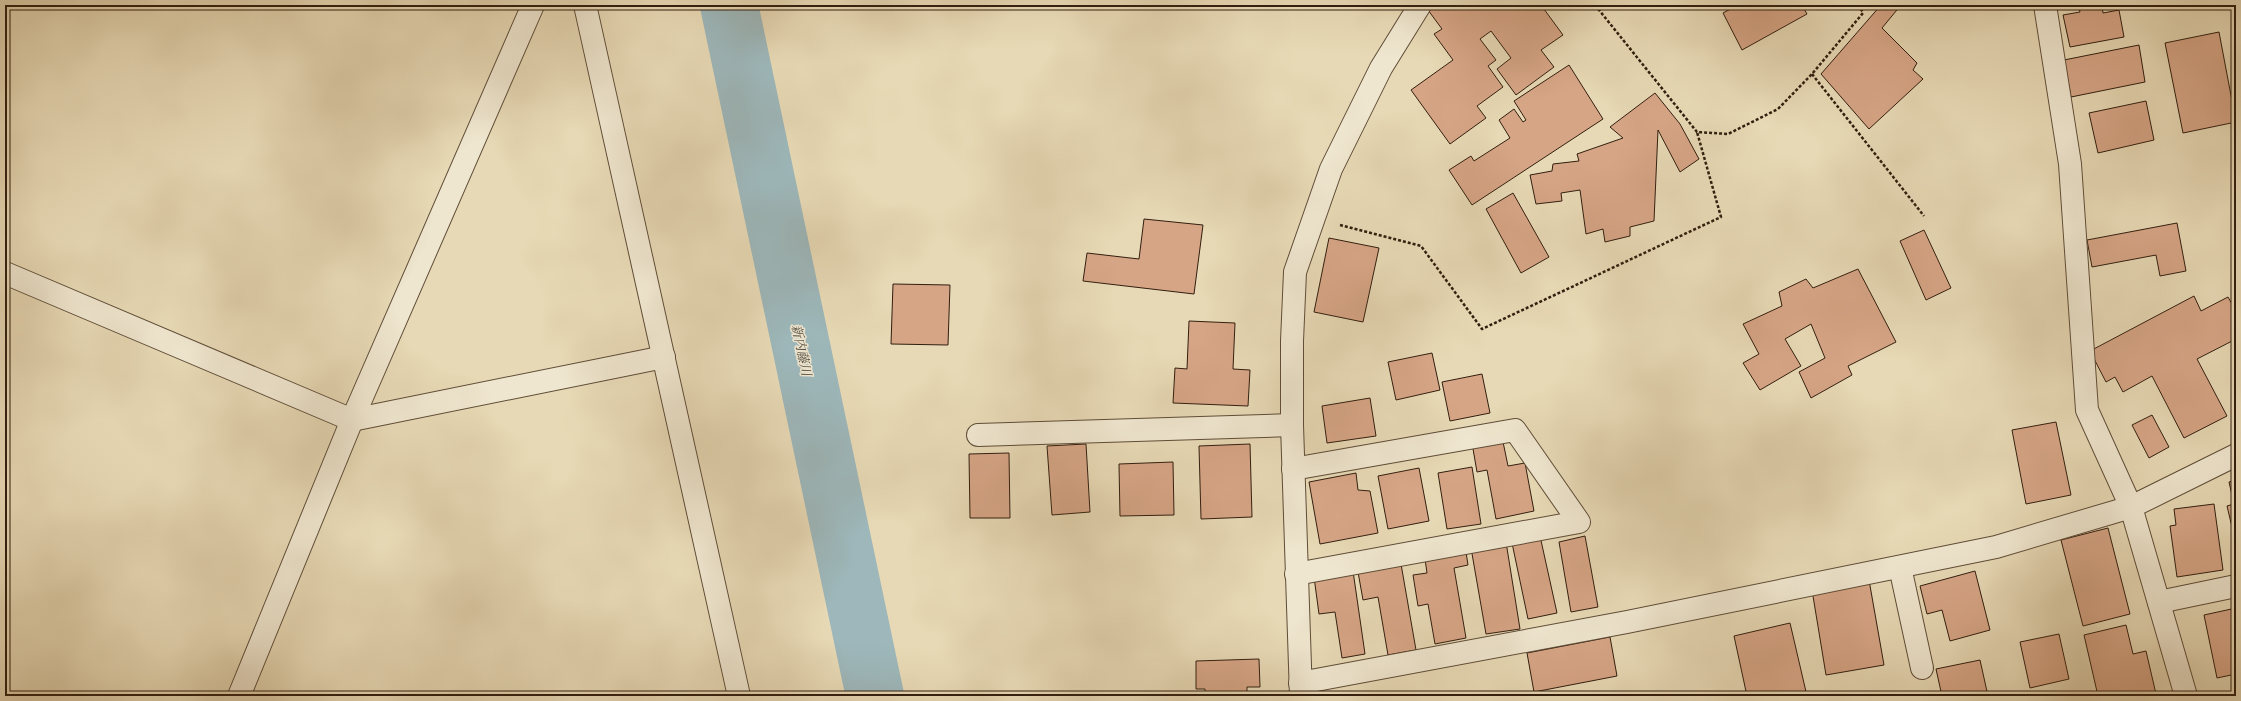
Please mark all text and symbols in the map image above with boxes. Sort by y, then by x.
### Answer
water label: 新内藤川 [789,323,816,379]

